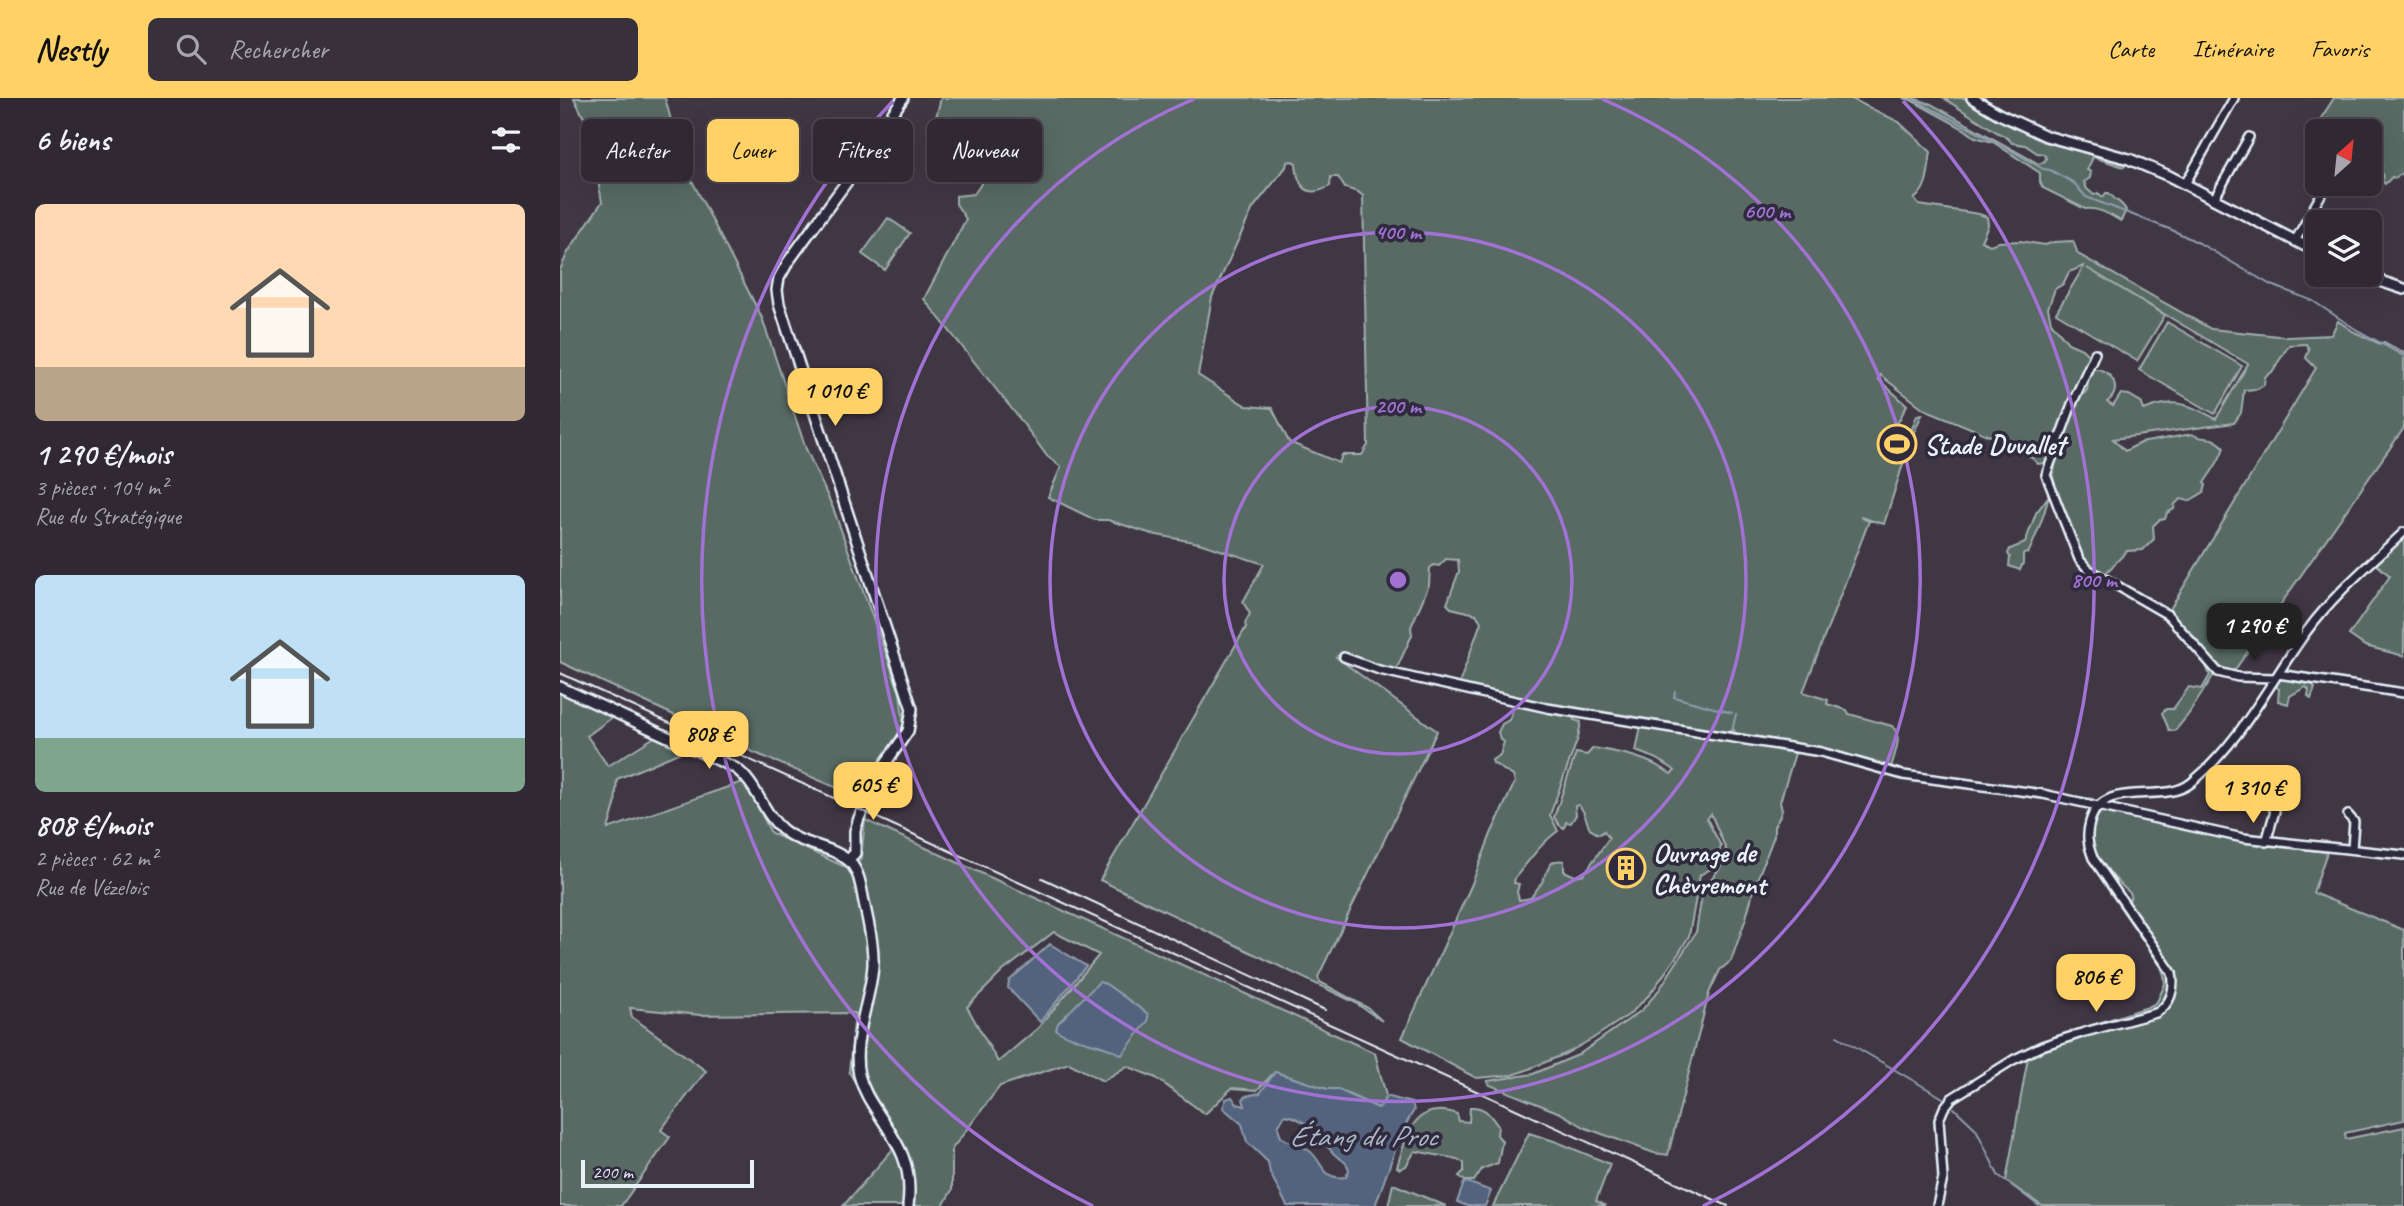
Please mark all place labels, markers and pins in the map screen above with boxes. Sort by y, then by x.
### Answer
pin: 1 010 € [770,368,900,428]
sports icon: Stade Duvallet [1876,423,1918,465]
place label: Stade Duvallet [1924,427,2069,462]
centre of rings [1386,568,1410,592]
pin: 1 290 € [2189,603,2319,663]
pin: 808 € [660,712,758,771]
pin: 605 € [824,762,922,822]
pin: 1 310 € [2188,766,2318,825]
place label: Ouvrage de Chèvremont [1653,835,1769,902]
building icon: Ouvrage de Chèvremont [1605,847,1647,889]
pin: 806 € [2047,954,2145,1014]

